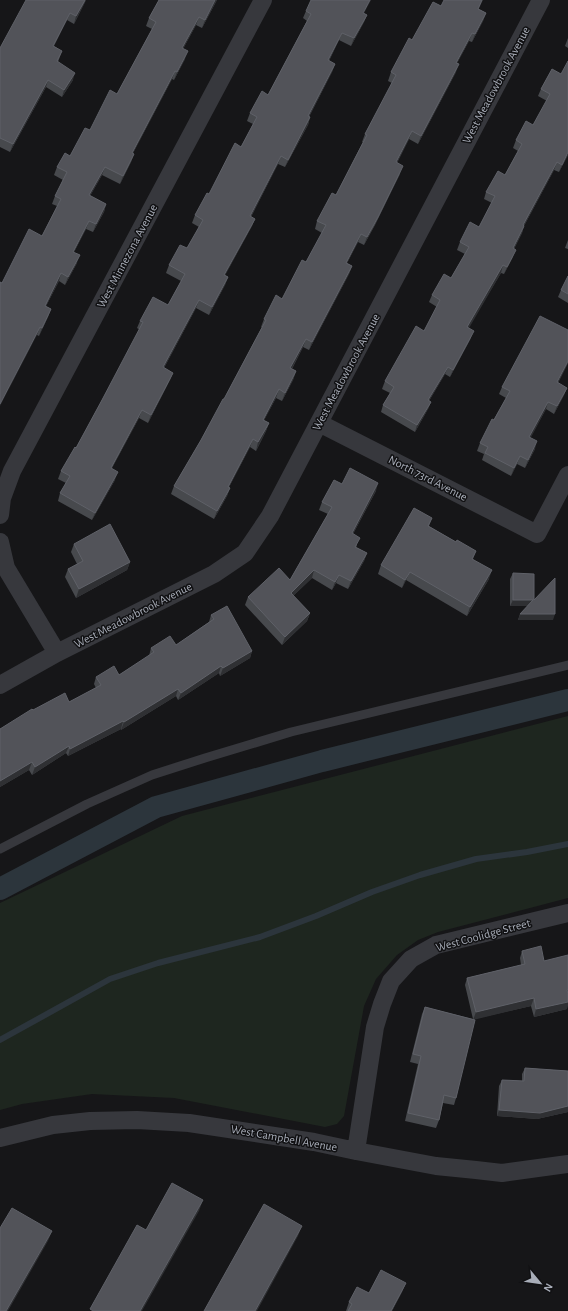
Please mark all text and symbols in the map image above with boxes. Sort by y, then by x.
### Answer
street label: West Meadowbrook Avenue [460,25,532,145]
street label: West Minnezona Avenue [95,202,159,310]
street label: West Meadowbrook Avenue [310,312,382,432]
street label: North 73rd Avenue [387,453,469,503]
street label: West Meadowbrook Avenue [72,580,194,650]
street label: West Coolidge Street [434,917,532,953]
street label: West Campbell Avenue [230,1123,338,1153]
north arrow [520,1263,560,1303]
text: N [542,1282,555,1294]

